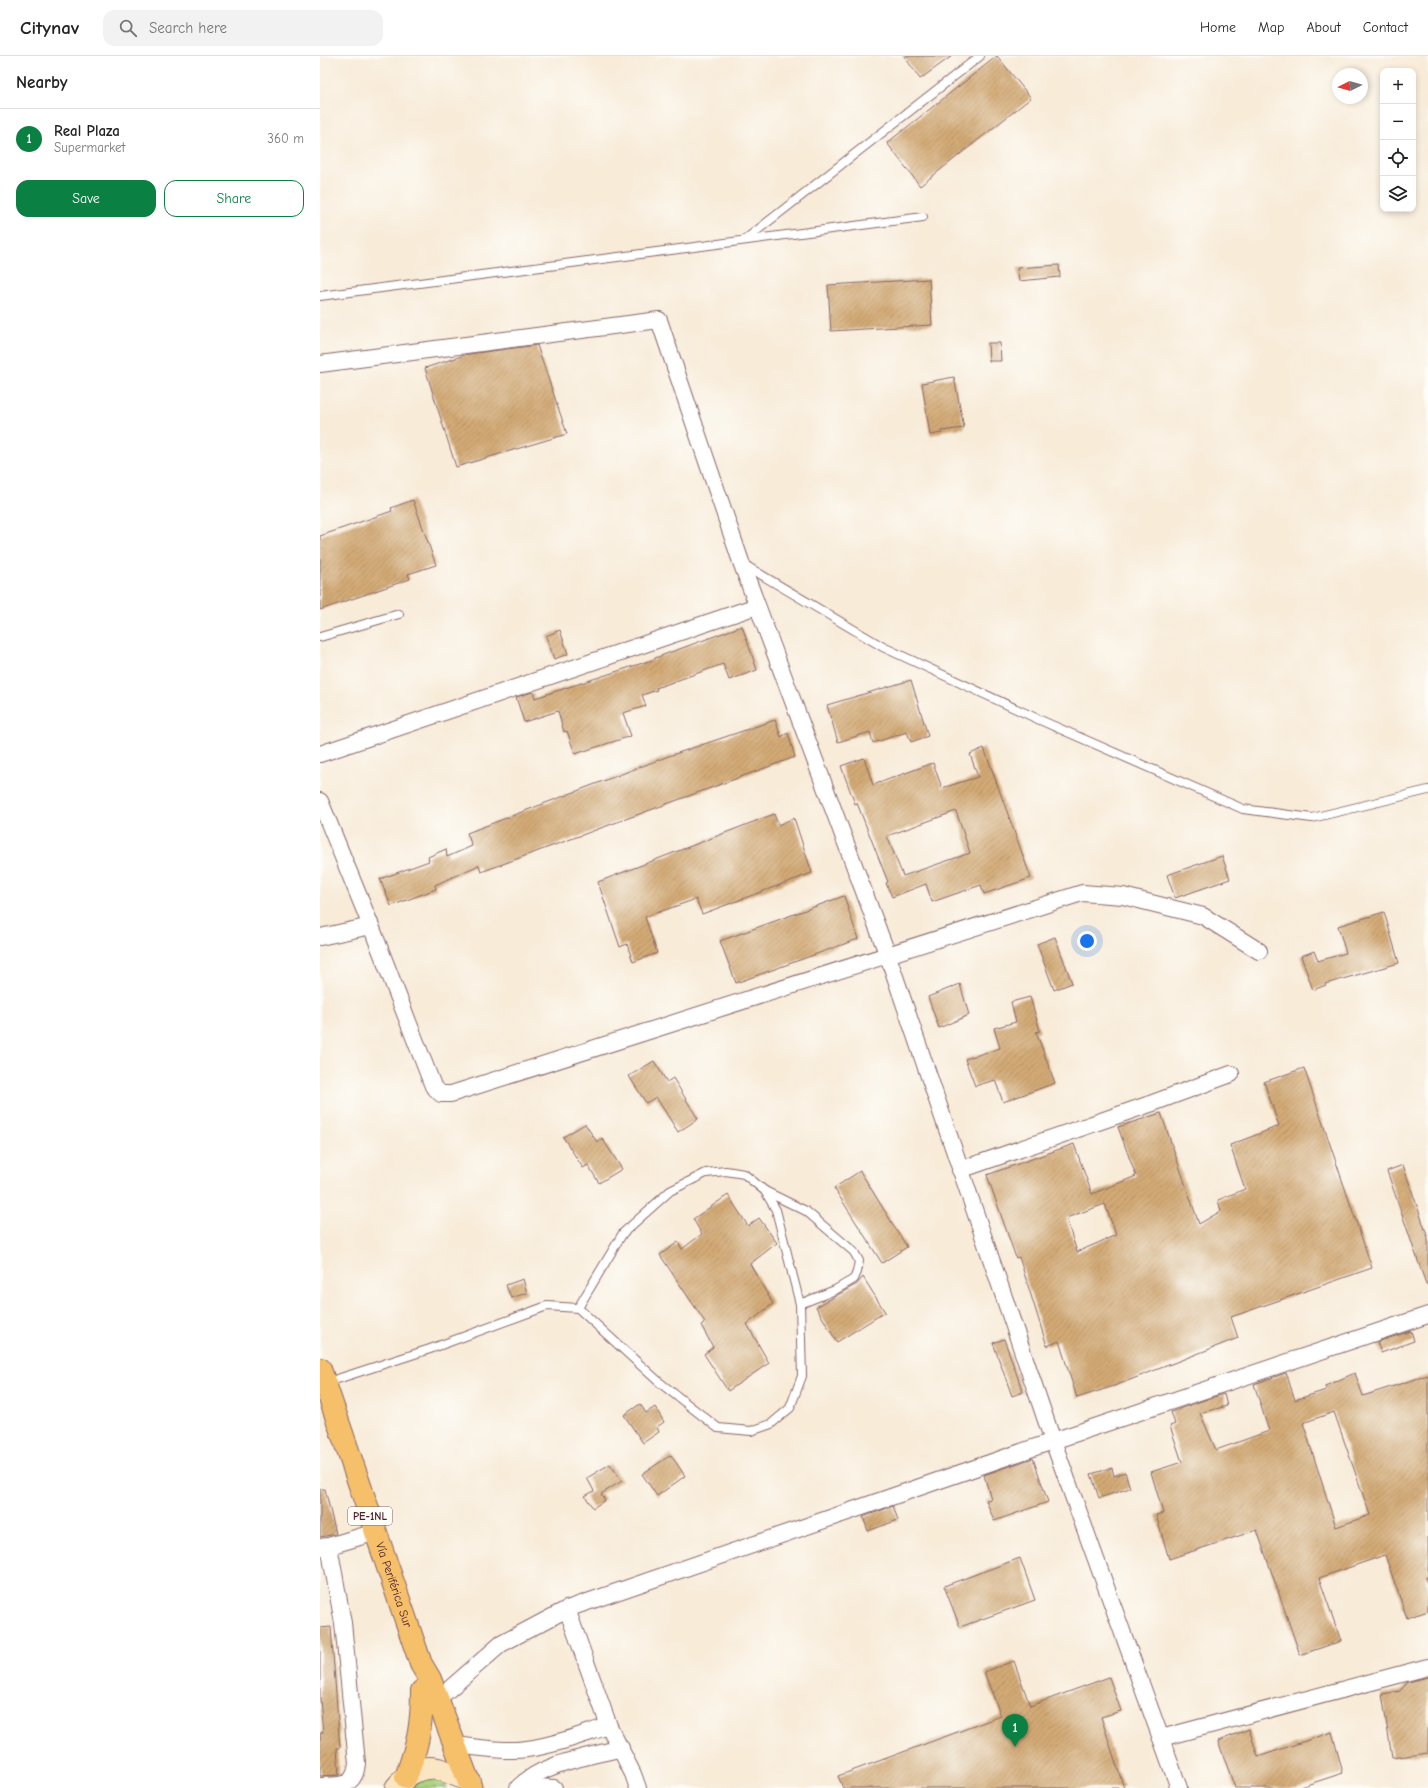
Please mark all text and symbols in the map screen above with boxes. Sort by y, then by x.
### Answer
search box [103,10,383,46]
text: Citynav [20,17,79,39]
icon: search [117,17,139,39]
text: Search here [149,19,227,37]
text: Home [1200,19,1236,36]
text: Map [1258,19,1284,36]
text: About [1306,19,1341,36]
text: Contact [1363,19,1408,36]
north arrow [1332,68,1368,104]
map controls [1380,68,1416,212]
button: + [1380,68,1416,104]
text: Nearby [16,73,67,92]
button: − [1380,104,1416,140]
text: Real Plaza [54,122,120,140]
text: 1 [26,131,32,146]
text: 360 m [267,131,304,146]
text: Supermarket [54,140,125,155]
button: locate [1380,140,1416,176]
button: layers [1380,176,1416,212]
button: Save [16,180,156,217]
button: Share [164,180,304,217]
your location [1077,931,1097,951]
road number: PE-1NL [348,1507,392,1525]
street label: Vía Periférica Sur [373,1540,415,1629]
pin: 1 [1002,1714,1028,1747]

